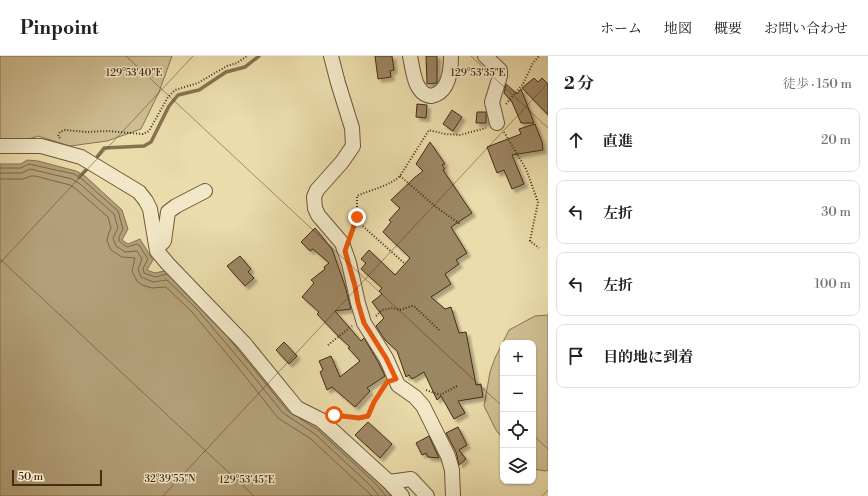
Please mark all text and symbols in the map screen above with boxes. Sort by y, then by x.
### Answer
text: Pinpoint [20,16,99,40]
text: ホーム [600,20,642,38]
text: 地図 [664,20,692,38]
text: 概要 [714,20,742,38]
text: お問い合わせ [764,20,848,38]
text: 129°53'40"E [106,67,162,79]
text: 129°53'35"E [450,67,506,79]
text: 2 分 [564,73,594,95]
text: 徒歩 · 150 m [783,76,852,92]
icon: ahead [565,129,587,151]
text: 直進 [603,132,633,151]
text: 20 m [821,132,851,148]
icon: left [565,201,587,223]
text: 左折 [603,204,633,223]
text: 30 m [821,204,851,220]
route end [348,208,366,226]
icon: left [565,273,587,295]
text: 左折 [603,276,633,295]
text: 100 m [815,276,851,292]
map controls [500,340,536,484]
button: + [500,340,536,376]
icon: arrive [565,345,587,367]
text: 目的地に到着 [603,348,693,367]
button: − [500,376,536,412]
route start [325,406,343,424]
button: locate [500,412,536,448]
button: layers [500,448,536,484]
scale bar [12,468,102,487]
text: 50 m [18,470,43,484]
text: 32°39'55"N [144,473,196,485]
text: 129°53'45"E [219,474,275,486]

